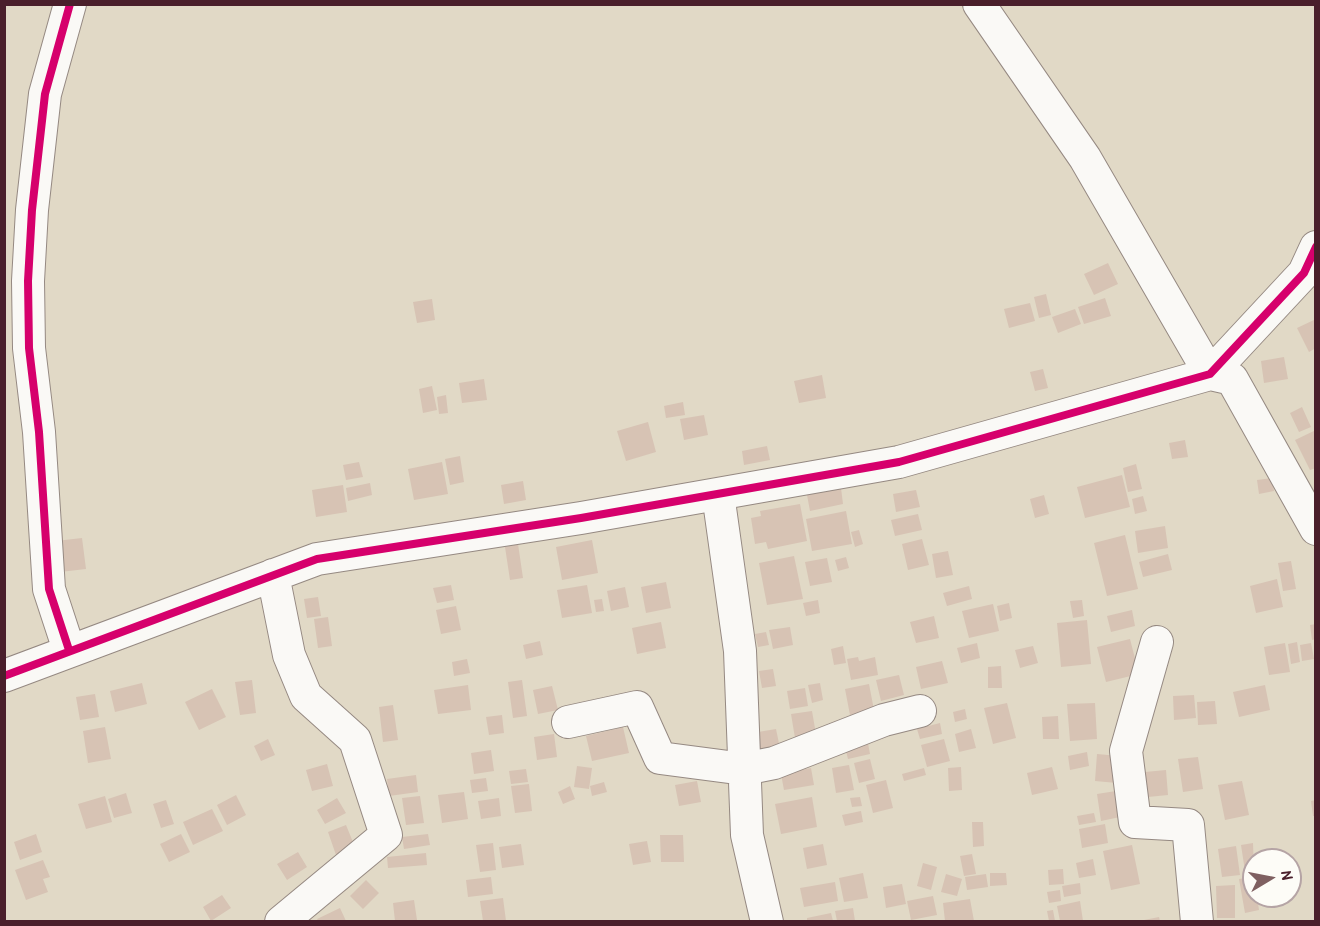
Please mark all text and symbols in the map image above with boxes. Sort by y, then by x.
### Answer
north arrow [1242,848,1302,908]
text: N [1276,869,1299,881]

